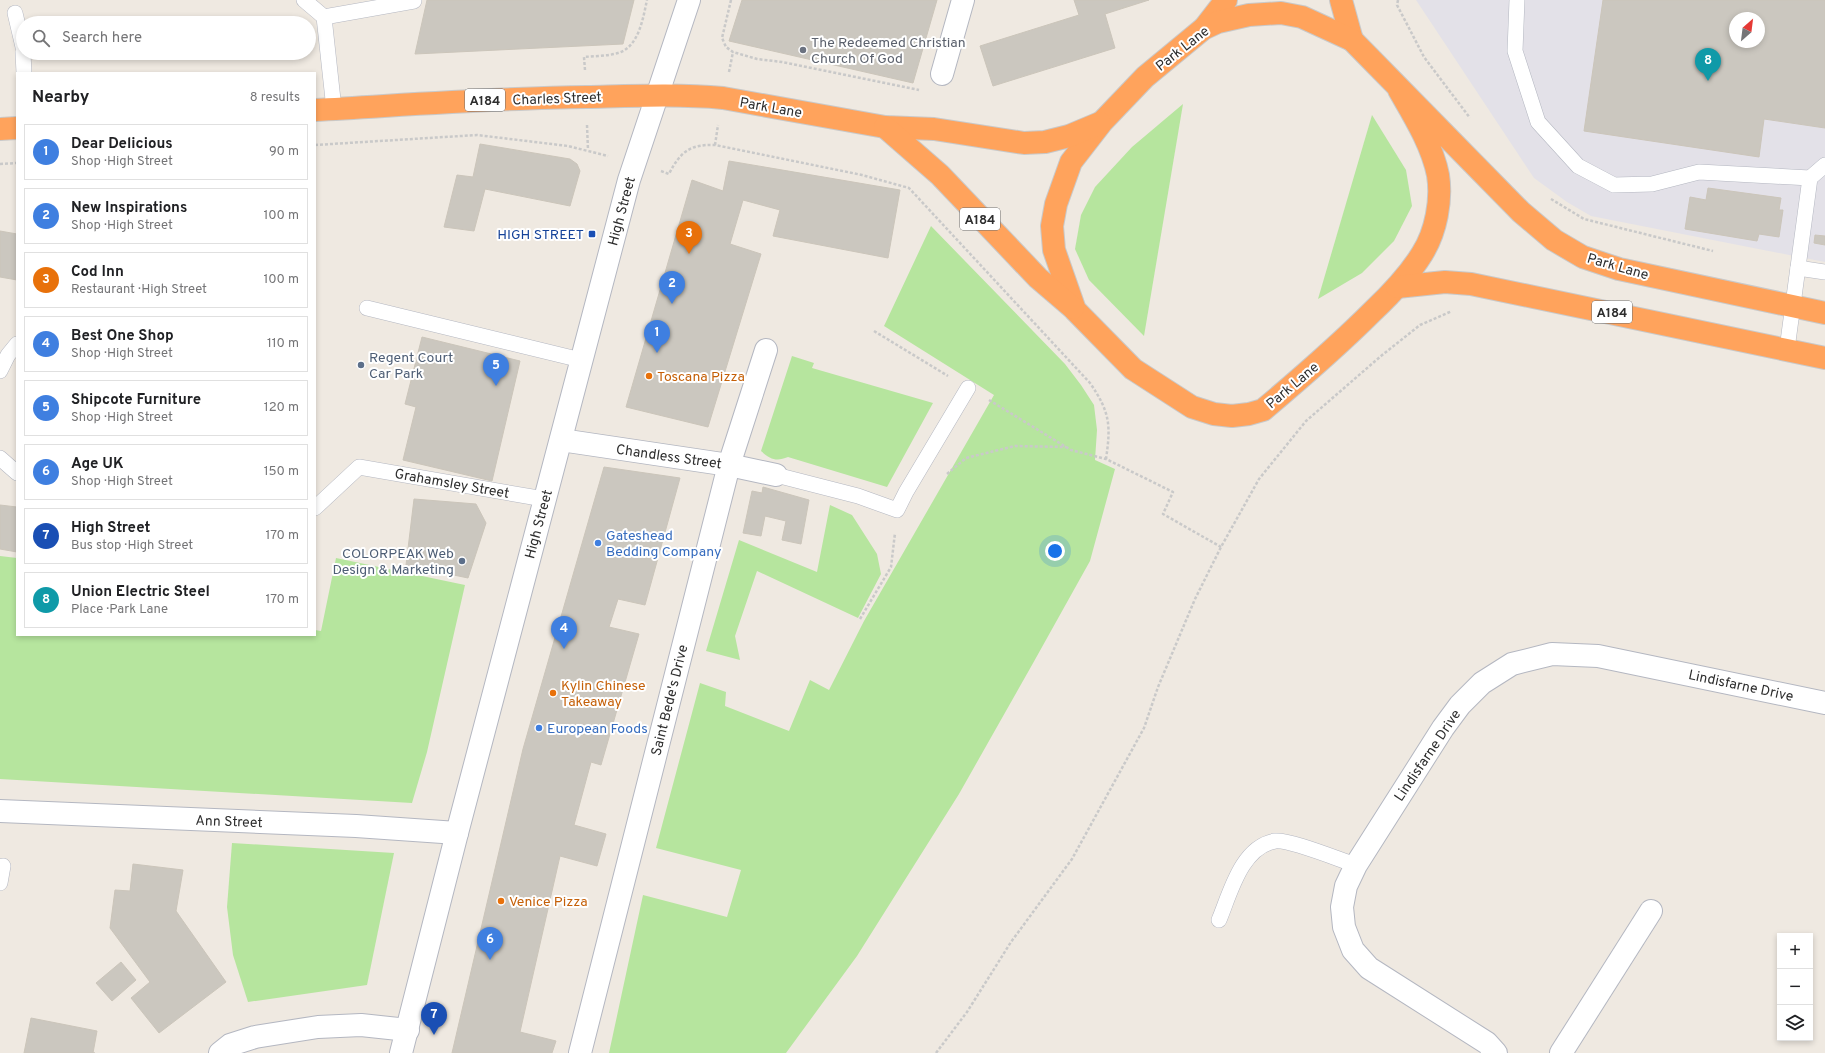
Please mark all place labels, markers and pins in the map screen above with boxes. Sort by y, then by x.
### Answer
place label: The Redeemed Christian Church Of God [811,35,966,68]
marker: The Redeemed Christian Church Of God [798,45,808,55]
pin: 8 [1695,48,1721,81]
pin: 3 [676,221,702,254]
place label: HIGH STREET [497,227,584,244]
marker: HIGH STREET [587,229,597,239]
pin: 2 [659,271,685,304]
pin: 1 [644,320,670,353]
place label: Regent Court Car Park [369,350,453,383]
pin: 5 [483,353,509,386]
marker: Regent Court Car Park [356,360,366,370]
place label: Toscana Pizza [657,369,745,386]
marker: Toscana Pizza [644,371,654,381]
place label: Gateshead Bedding Company [606,528,721,561]
marker: Gateshead Bedding Company [593,538,603,548]
place label: COLORPEAK Web Design & Marketing [332,546,454,579]
marker: COLORPEAK Web Design & Marketing [457,556,467,566]
pin: 4 [551,616,577,649]
place label: Kylin Chinese Takeaway [561,678,645,711]
marker: Kylin Chinese Takeaway [548,688,558,698]
place label: European Foods [547,721,648,738]
marker: European Foods [534,723,544,733]
place label: Venice Pizza [509,894,588,911]
marker: Venice Pizza [496,896,506,906]
pin: 6 [477,927,503,960]
pin: 7 [421,1002,447,1035]

